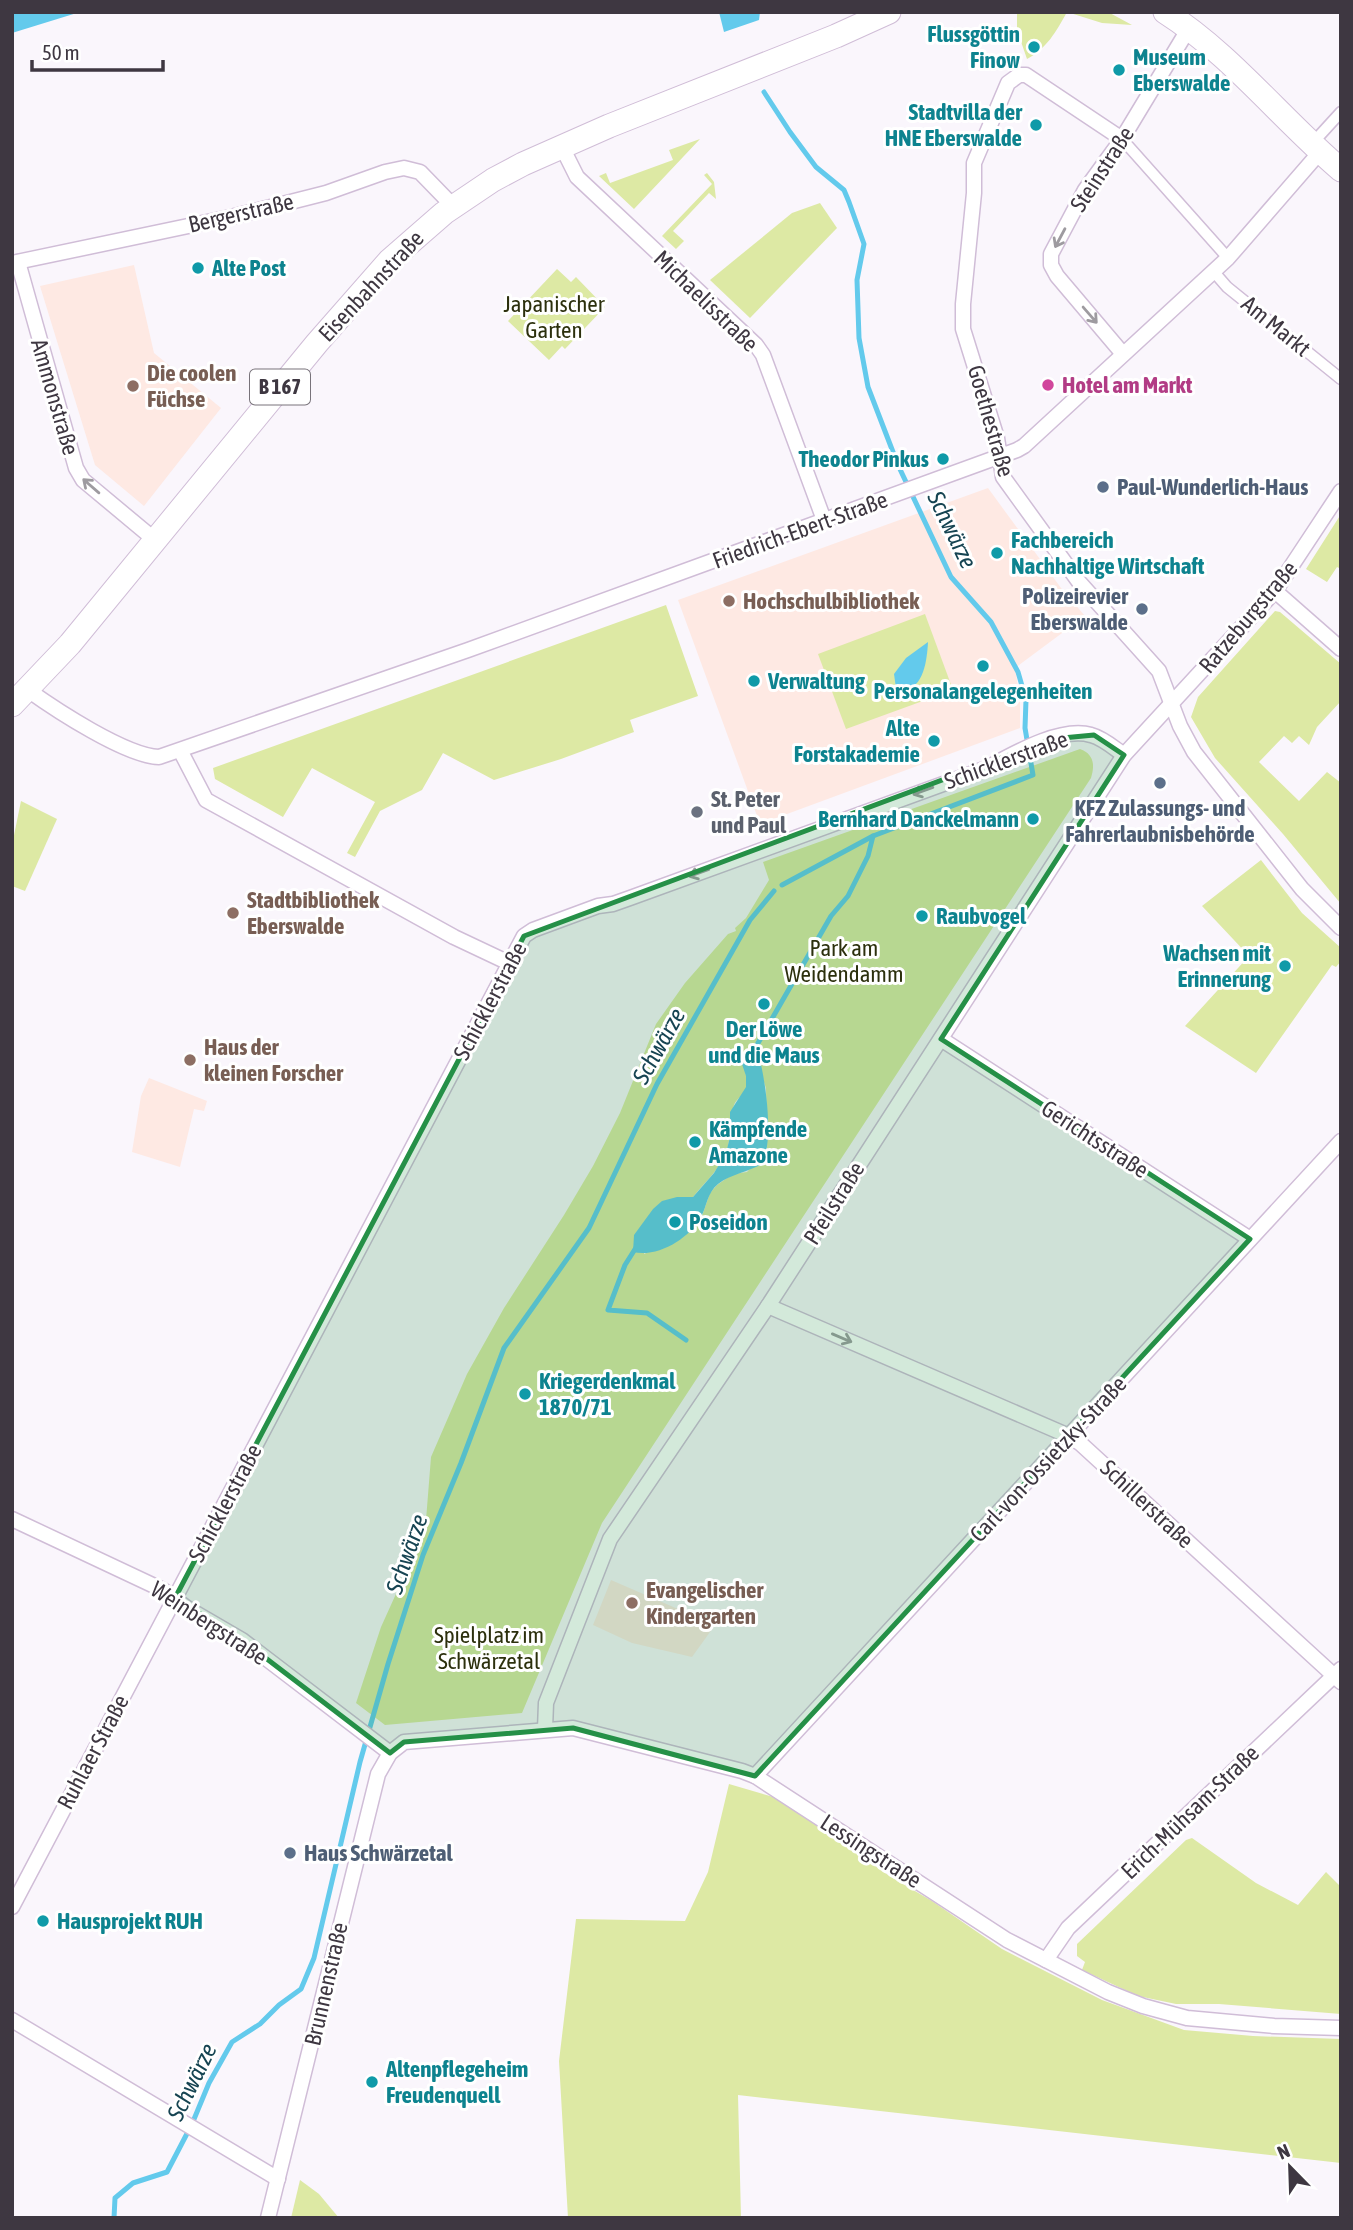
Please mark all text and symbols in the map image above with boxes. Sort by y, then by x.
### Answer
place label: Flussgöttin Finow [927,21,1020,73]
scale bar [32,28,163,72]
marker: Flussgöttin Finow [1026,39,1042,55]
text: 50 m [42,40,80,64]
place label: Museum Eberswalde [1133,44,1230,96]
marker: Museum Eberswalde [1111,62,1127,78]
place label: Stadtvilla der HNE Eberswalde [885,99,1023,151]
marker: Stadtvilla der HNE Eberswalde [1028,117,1044,133]
street label: Steinstraße [1065,122,1139,216]
street label: Bergerstraße [186,188,296,238]
street label: Eisenbahnstraße [313,225,429,347]
one-way arrow [1053,227,1067,247]
street label: Michaelisstraße [649,245,763,357]
place label: Alte Post [211,255,286,281]
marker: Alte Post [190,260,206,276]
park label: Japanischer Garten [503,291,606,343]
street label: Am Markt [1236,291,1316,361]
one-way arrow [1082,306,1098,324]
street label: Ammonstraße [26,336,84,458]
place label: Die coolen Füchse [147,360,236,412]
street label: Goethestraße [963,362,1019,480]
road number: B 167 [250,370,310,404]
place label: Hotel am Markt [1062,372,1193,398]
marker: Hotel am Markt [1040,377,1056,393]
marker: Die coolen Füchse [125,378,141,394]
place label: Theodor Pinkus [799,446,929,472]
marker: Theodor Pinkus [935,451,951,467]
place label: Paul-Wunderlich-Haus [1117,474,1308,500]
one-way arrow [83,478,101,494]
marker: Paul-Wunderlich-Haus [1095,479,1111,495]
street label: Friedrich-Ebert-Straße [709,486,891,574]
water label: Schwärze [922,486,983,573]
place label: Fachbereich Nachhaltige Wirtschaft [1011,527,1205,579]
marker: Fachbereich Nachhaltige Wirtschaft [989,545,1005,561]
street label: Ratzeburgstraße [1194,556,1302,678]
place label: Polizeirevier Eberswalde [1022,583,1129,635]
place label: Hochschulbibliothek [743,588,920,614]
marker: Hochschulbibliothek [721,593,737,609]
marker: Polizeirevier Eberswalde [1134,601,1150,617]
marker: Personalangelegenheiten [975,658,991,674]
place label: Verwaltung [767,668,865,694]
marker: Verwaltung [746,673,762,689]
place label: Personalangelegenheiten [873,678,1093,704]
place label: Alte Forstakademie [794,715,920,767]
street label: Schicklerstraße [941,726,1071,794]
marker: Alte Forstakademie [926,733,942,749]
marker: KFZ Zulassungs- und Fahrerlaubnisbehörde [1152,775,1168,791]
place label: St. Peter und Paul [711,786,787,838]
one-way arrow [912,786,934,798]
place label: KFZ Zulassungs- und Fahrerlaubnisbehörde [1065,795,1255,847]
marker: St. Peter und Paul [689,804,705,820]
place label: Bernhard Danckelmann [818,806,1019,832]
marker: Bernhard Danckelmann [1025,811,1041,827]
one-way arrow [689,868,711,880]
place label: Stadtbibliothek Eberswalde [247,887,380,939]
place label: Raubvogel [936,903,1027,929]
marker: Stadtbibliothek Eberswalde [225,905,241,921]
marker: Raubvogel [914,908,930,924]
park label: Park am Weidendamm [785,935,903,987]
street label: Schicklerstraße [448,938,532,1064]
place label: Wachsen mit Erinnerung [1162,940,1271,992]
marker: Wachsen mit Erinnerung [1277,958,1293,974]
marker: Der Löwe und die Maus [756,996,772,1012]
water label: Schwärze [626,1003,690,1089]
place label: Der Löwe und die Maus [708,1016,820,1068]
place label: Haus der kleinen Forscher [204,1034,344,1086]
marker: Haus der kleinen Forscher [182,1052,198,1068]
street label: Gerichtsstraße [1037,1095,1153,1183]
place label: Kämpfende Amazone [708,1116,807,1168]
marker: Kämpfende Amazone [687,1134,703,1150]
street label: Pfeilstraße [798,1157,870,1249]
place label: Poseidon [689,1209,768,1235]
marker: Poseidon [667,1214,683,1230]
one-way arrow [830,1332,852,1345]
place label: Kriegerdenkmal 1870/71 [539,1368,676,1420]
street label: Carl-von-Ossietzky-Straße [965,1371,1131,1547]
marker: Kriegerdenkmal 1870/71 [517,1386,533,1402]
street label: Schicklerstraße [183,1440,267,1566]
street label: Schillerstraße [1095,1455,1199,1553]
water label: Schwärze [380,1510,433,1598]
street label: Weinbergstraße [146,1576,272,1670]
place label: Evangelischer Kindergarten [646,1577,764,1629]
marker: Evangelischer Kindergarten [624,1595,640,1611]
park label: Spielplatz im Schwärzetal [434,1622,544,1674]
street label: Ruhlaer Straße [52,1690,134,1814]
street label: Erich-Mühsam-Straße [1116,1740,1264,1884]
street label: Lessingstraße [816,1809,926,1893]
place label: Haus Schwärzetal [304,1840,454,1866]
marker: Haus Schwärzetal [282,1845,298,1861]
place label: Hausprojekt RUH [57,1908,203,1934]
marker: Hausprojekt RUH [35,1913,51,1929]
street label: Brunnenstraße [299,1920,353,2048]
water label: Schwärze [161,2039,222,2126]
place label: Altenpflegeheim Freudenquell [385,2056,528,2108]
marker: Altenpflegeheim Freudenquell [364,2074,380,2090]
north arrow [1255,2132,1325,2202]
text: N [1274,2139,1293,2164]

